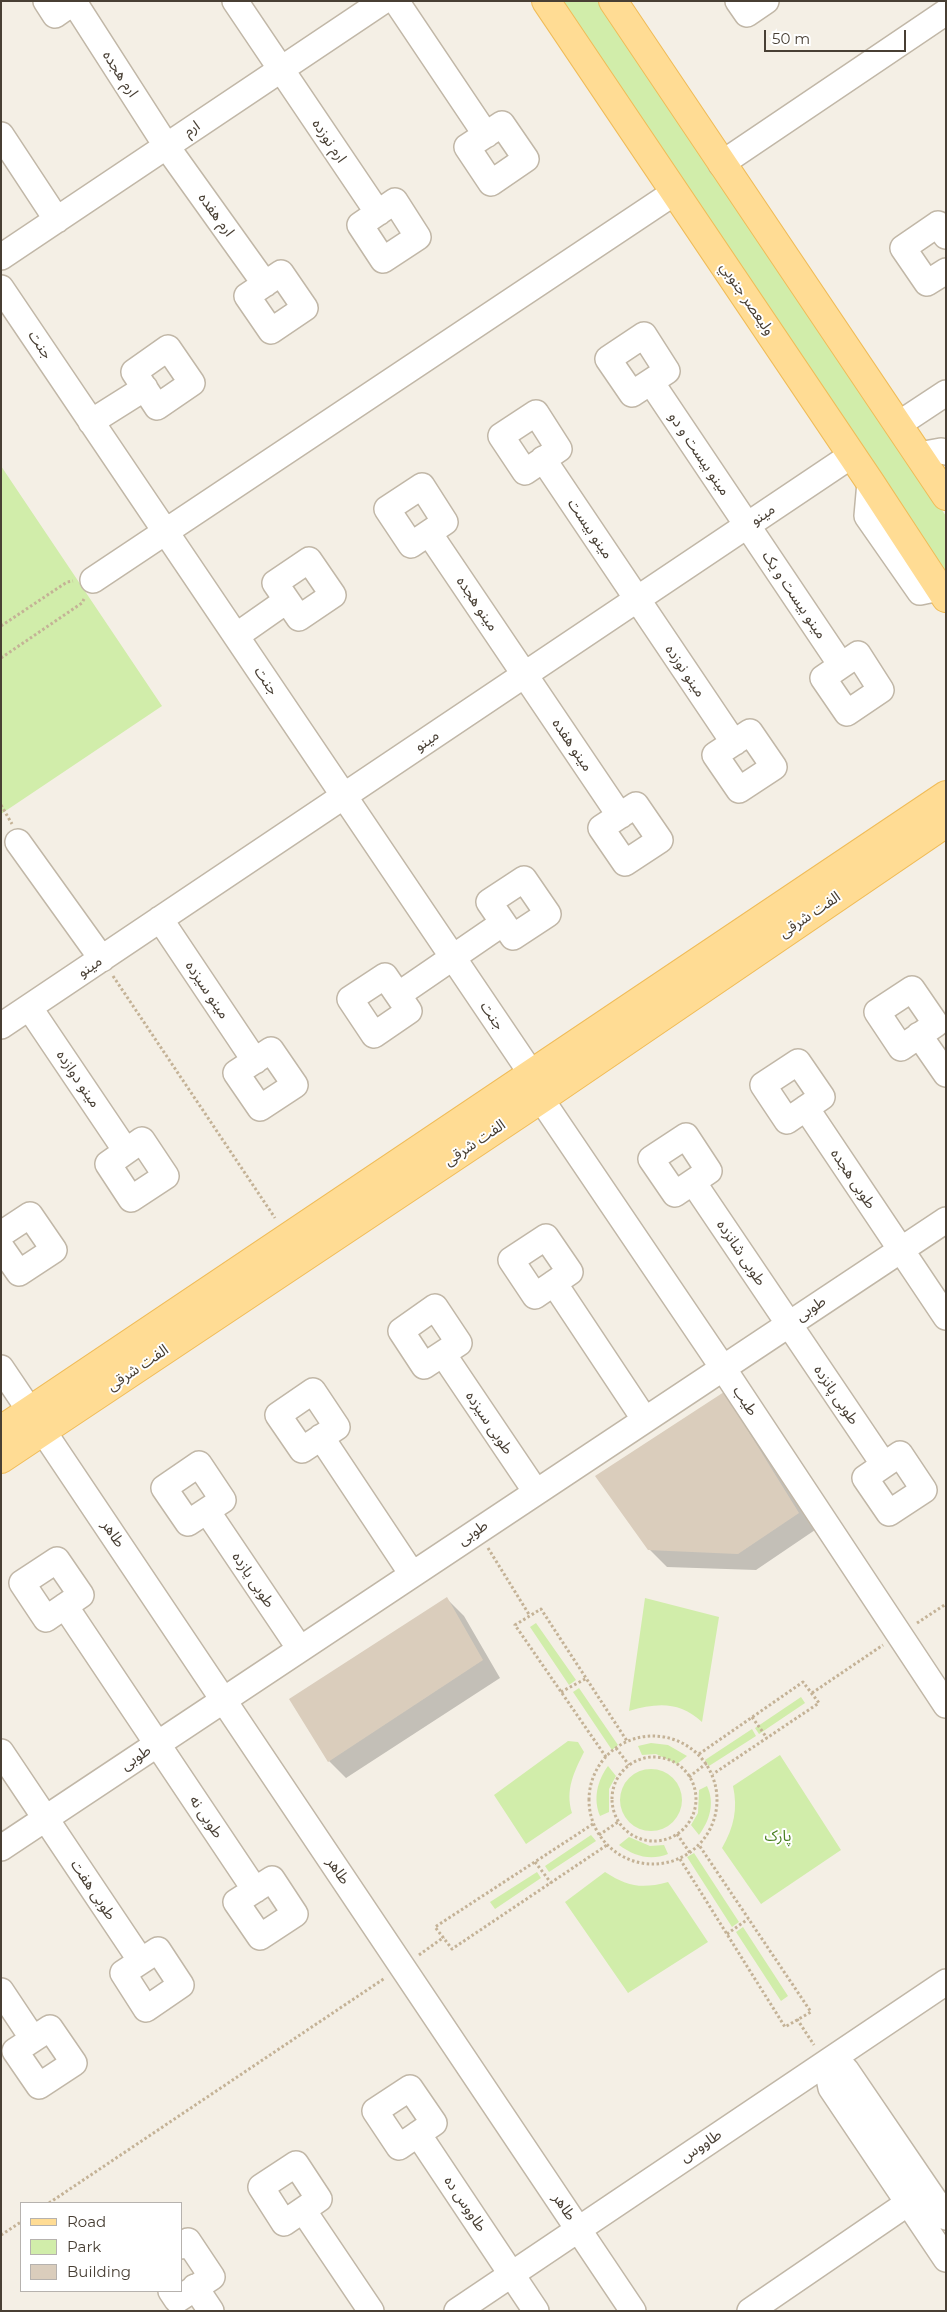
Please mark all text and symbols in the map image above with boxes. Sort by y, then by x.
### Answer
scale bar [767,20,910,52]
text: 50 m [772,29,810,48]
street label: ارم هجده [98,47,142,101]
street label: ارم نوزده [308,116,350,166]
street label: ارم [180,117,204,141]
street label: ارم هفده [194,190,238,240]
street label: وليعصر جنوبي [716,259,778,339]
street label: جنت [24,327,56,363]
street label: مینو بیست و دو [664,409,734,499]
street label: مینو بیست [563,496,617,562]
street label: مینو [747,500,779,530]
street label: مینو بیست و یک [758,548,830,642]
street label: مینو هجده [452,573,502,635]
street label: مینو نوزده [661,642,709,700]
street label: جنت [250,663,282,699]
street label: مینو هفده [548,715,596,775]
street label: مینو [411,726,443,756]
street label: الفت شرقی [776,888,844,942]
street label: مینو [74,952,106,982]
street label: مینو سیزده [181,958,233,1022]
street label: جنت [476,998,508,1034]
street label: مینو دوازده [52,1047,104,1111]
street label: الفت شرقی [441,1116,509,1170]
street label: طوبی هجده [826,1146,880,1212]
street label: طوبی شانزده [713,1217,769,1289]
street label: طوبی [793,1293,829,1325]
street label: الفت شرقی [104,1341,172,1395]
street label: طوبی پانزده [810,1362,862,1428]
street label: طیب [729,1383,761,1419]
street label: طوبی سیزده [461,1388,517,1458]
street label: طاهر [97,1517,129,1551]
street label: طوبی [455,1517,491,1549]
street label: طوبی یازده [228,1549,278,1611]
street label: طوبی [118,1742,154,1774]
street label: طوبی نه [185,1792,227,1842]
park label: پارک [765,1828,791,1846]
street label: طاهر [322,1854,354,1888]
street label: طوبی هفت [66,1857,120,1923]
street label: طاووس [677,2126,725,2166]
street label: طاووس ده [440,2173,490,2235]
street label: طاهر [548,2190,580,2224]
legend [20,2202,182,2292]
text: Road [67,2212,106,2231]
text: Park [67,2237,101,2256]
text: Building [67,2262,131,2281]

